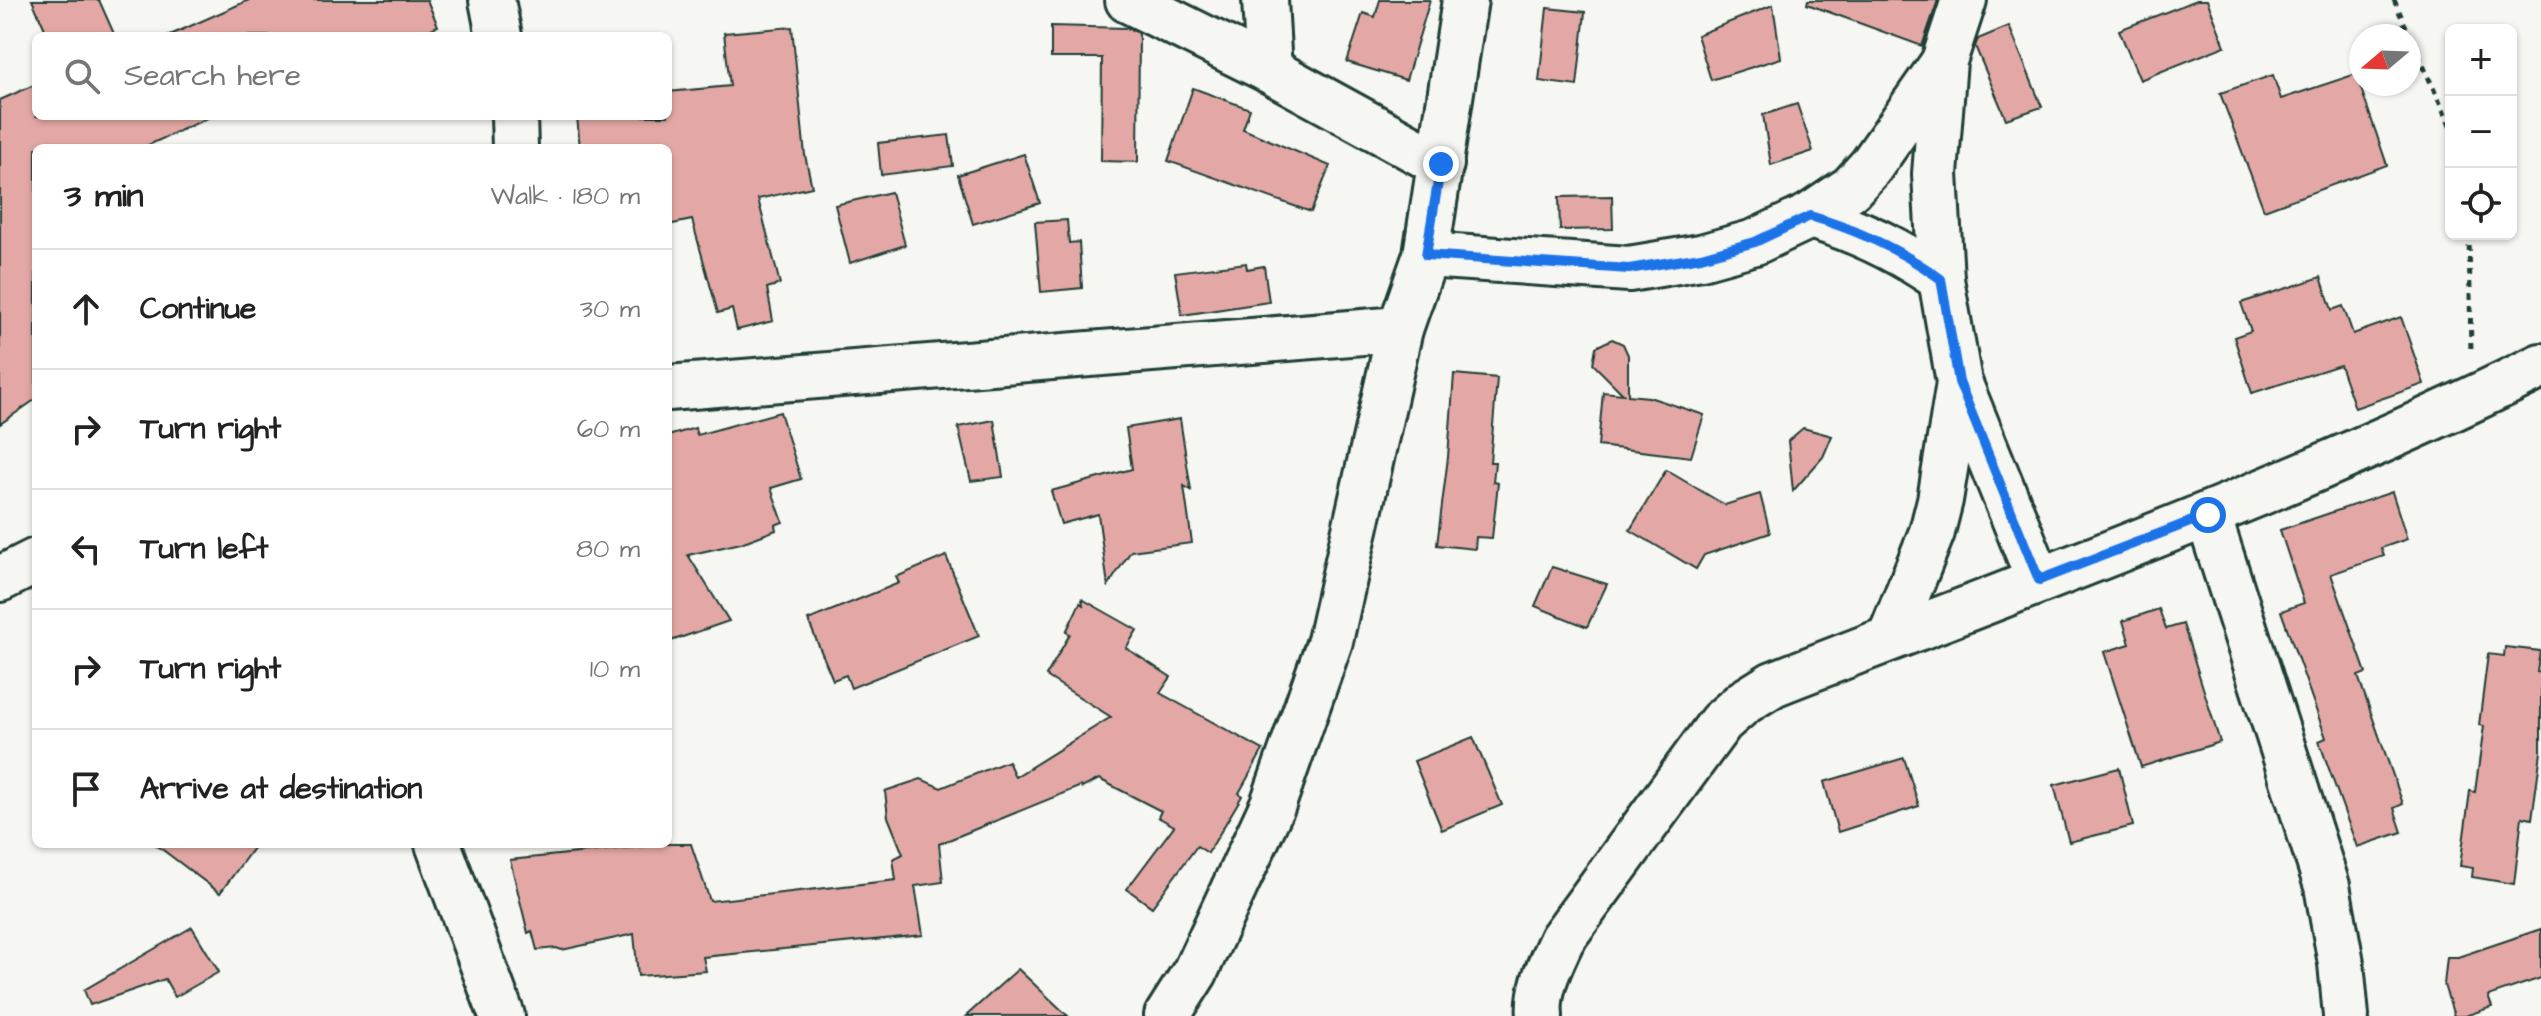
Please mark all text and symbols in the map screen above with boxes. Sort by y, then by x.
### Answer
north arrow [2349,24,2421,96]
map controls [2445,24,2517,240]
button: + [2445,24,2517,96]
search box [32,32,672,120]
icon: search [60,54,104,98]
text: Search here [124,55,301,97]
button: − [2445,96,2517,168]
route end [1423,146,1459,182]
button: locate [2445,168,2517,240]
text: 3 min [64,172,144,220]
text: Walk · 180 m [491,178,640,214]
icon: ahead [64,287,108,331]
text: Continue [140,288,256,330]
text: 30 m [580,291,640,327]
icon: right [64,407,108,451]
text: Turn right [140,408,281,450]
text: 60 m [577,411,640,447]
route start [2190,497,2226,533]
icon: left [64,527,108,571]
text: Turn left [140,528,268,570]
text: 80 m [576,531,640,567]
icon: right [64,647,108,691]
text: Turn right [140,648,281,690]
text: 10 m [590,651,640,687]
icon: arrive [64,767,108,811]
text: Arrive at destination [140,768,422,810]

